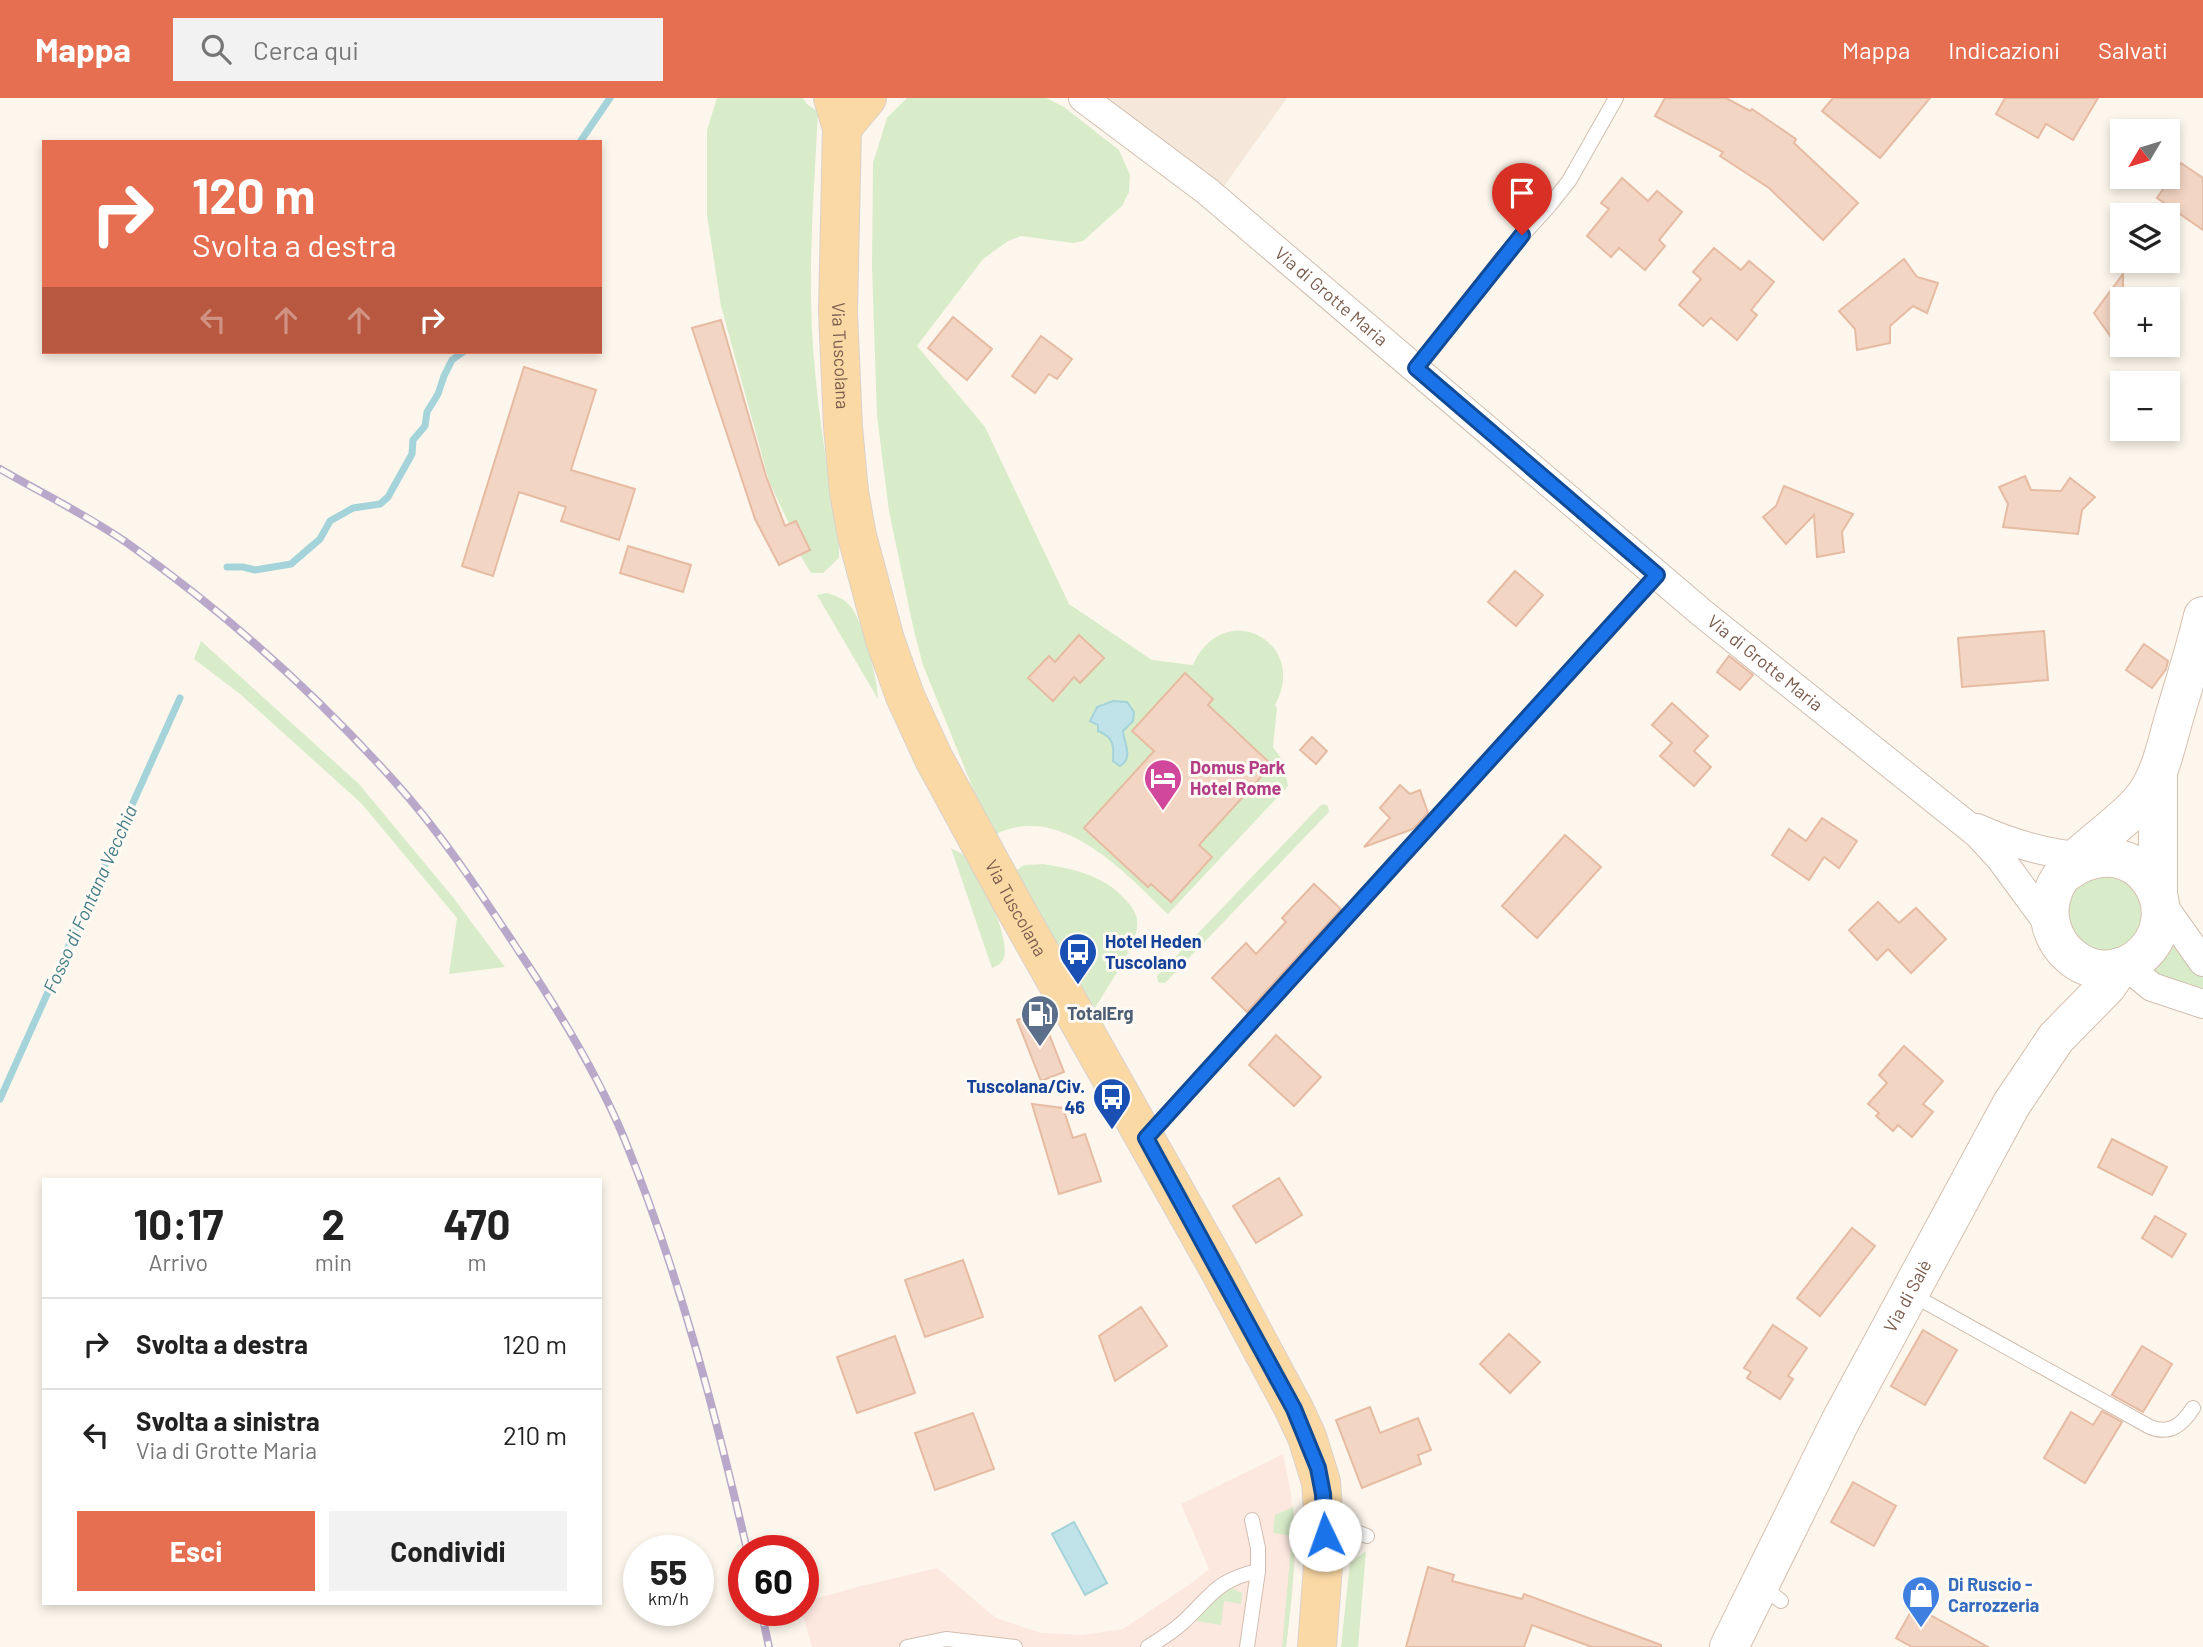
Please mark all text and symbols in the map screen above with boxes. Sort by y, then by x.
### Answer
search box [173,18,663,81]
text: Mappa [35,29,131,69]
icon: search [197,30,235,68]
text: Cerca qui [253,34,359,65]
text: Mappa [1842,35,1910,64]
text: Indicazioni [1948,35,2060,64]
text: Salvati [2098,35,2168,64]
north arrow [2110,119,2180,189]
map controls [2110,119,2180,441]
pin [1492,163,1552,235]
text: 120 m [192,165,315,224]
icon: right [77,168,168,259]
icon: arrive [1503,174,1541,212]
button: layers [2110,203,2180,273]
text: Svolta a destra [192,225,396,263]
street label: Via di Grotte Maria [1271,242,1393,350]
button: + [2110,287,2180,357]
icon: left [194,301,232,339]
icon: ahead [267,301,305,339]
icon: ahead [340,301,378,339]
icon: right [413,301,451,339]
street label: Via Tuscolana [828,302,854,410]
button: − [2110,371,2180,441]
street label: Via di Grotte Maria [1703,610,1828,715]
place label: Domus Park Hotel Rome [1190,756,1286,799]
hotel icon: Domus Park Hotel Rome [1142,757,1184,812]
water label: Fosso di Fontana Vecchia [38,801,141,996]
street label: Via Tuscolana [981,856,1052,960]
place label: Hotel Heden Tuscolano [1105,930,1202,973]
bus stop icon: Hotel Heden Tuscolano [1057,931,1099,986]
fuel station icon: TotalErg [1019,993,1061,1048]
place label: TotalErg [1067,1002,1134,1024]
place label: Tuscolana/Civ. 46 [966,1075,1085,1118]
bus stop icon: Tuscolana/Civ. 46 [1091,1076,1133,1131]
text: 10:17 [133,1198,223,1248]
text: 2 [322,1198,345,1248]
text: 470 [443,1198,511,1248]
text: Arrivo [149,1248,208,1276]
text: min [315,1248,352,1276]
text: m [467,1248,486,1276]
street label: Via di Salè [1879,1255,1936,1336]
icon: right [77,1325,115,1363]
text: Svolta a destra [136,1328,308,1359]
text: 120 m [503,1328,567,1359]
text: Svolta a sinistra [136,1405,320,1436]
icon: left [77,1416,115,1454]
text: 210 m [503,1419,567,1450]
text: Via di Grotte Maria [136,1436,317,1464]
position arrow [1288,1498,1362,1572]
button: Esci [77,1511,315,1591]
button: Condividi [329,1511,567,1591]
speed limit sign: 60 [728,1535,819,1626]
text: 55 [650,1550,687,1592]
place label: Di Ruscio - Carrozzeria [1948,1573,2039,1616]
shop icon: Di Ruscio - Carrozzeria [1900,1574,1942,1629]
text: km/h [648,1587,689,1609]

